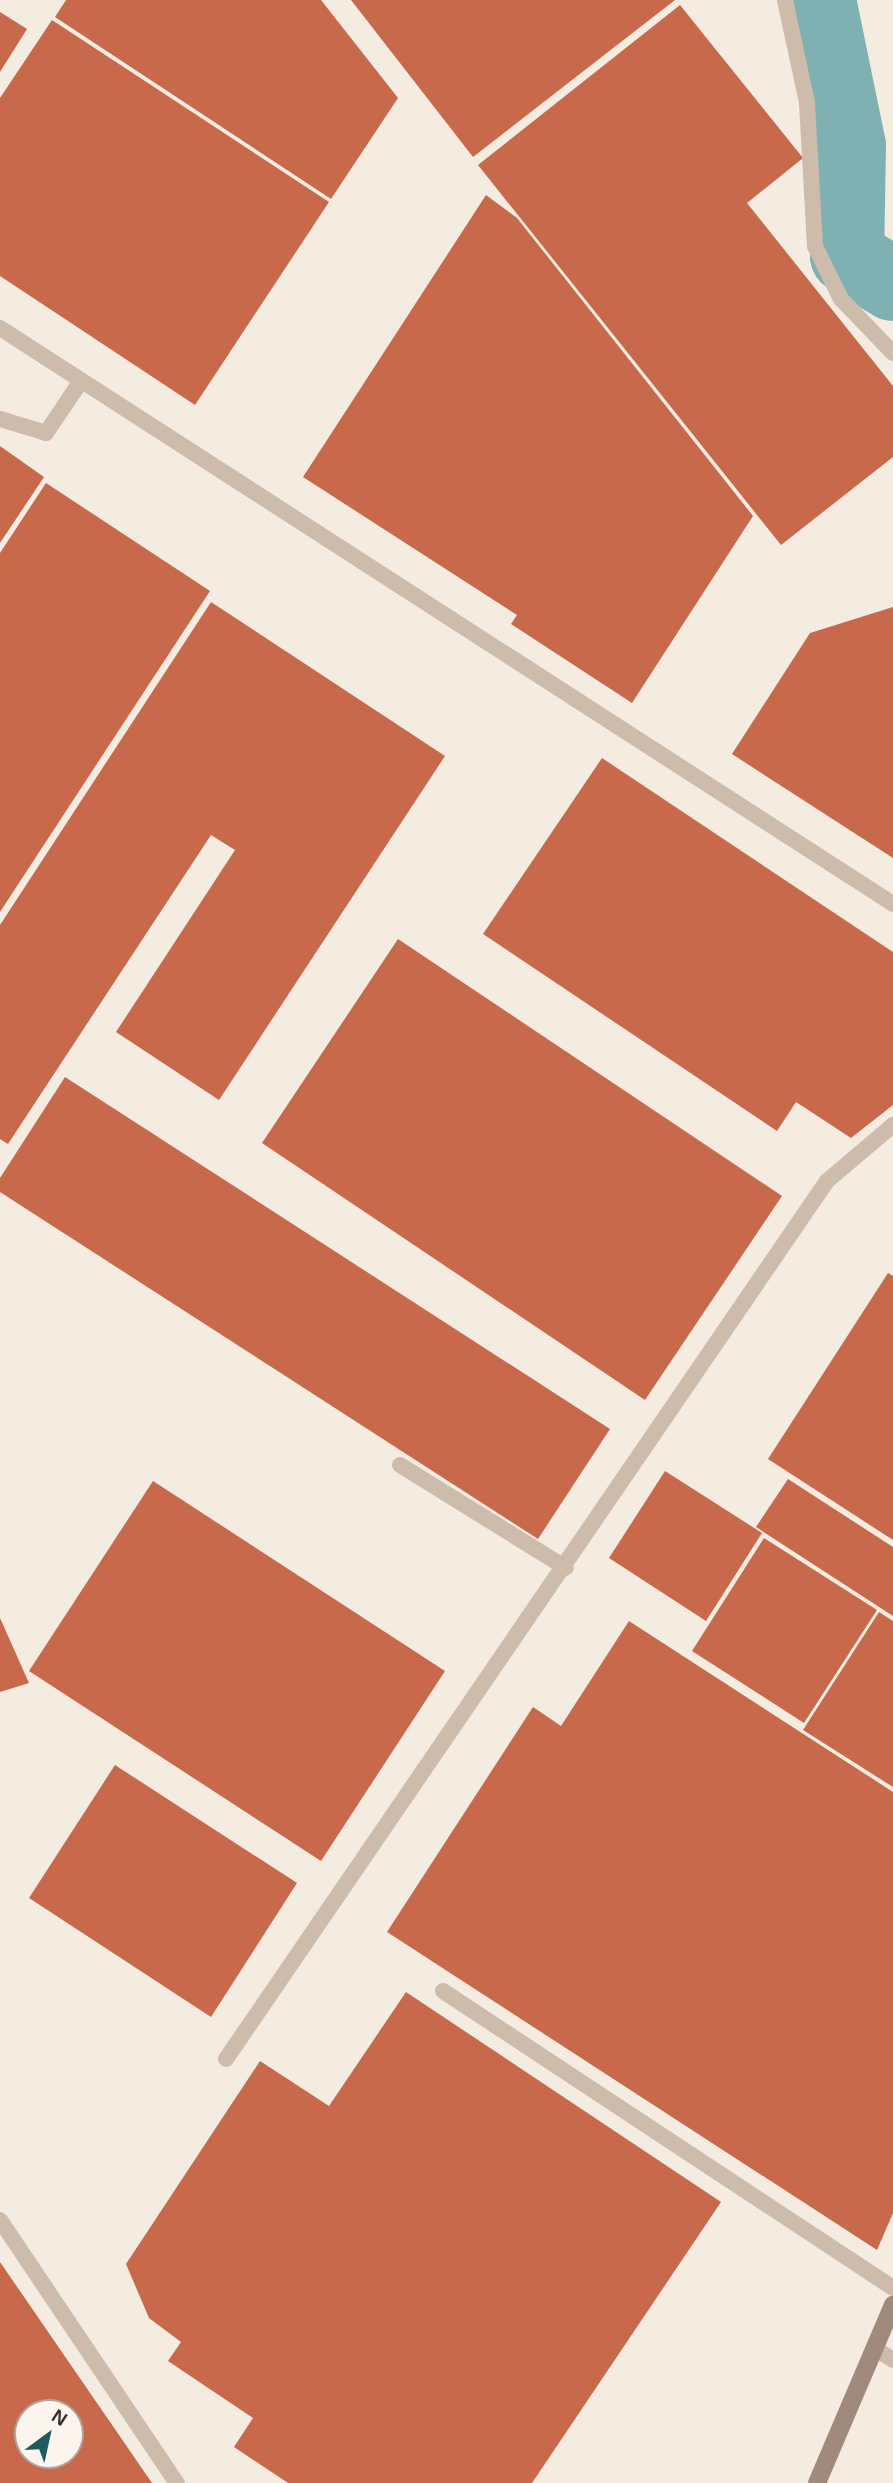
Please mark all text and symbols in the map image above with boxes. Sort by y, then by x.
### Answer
north arrow [14,2399,84,2469]
text: N [48,2405,71,2430]

